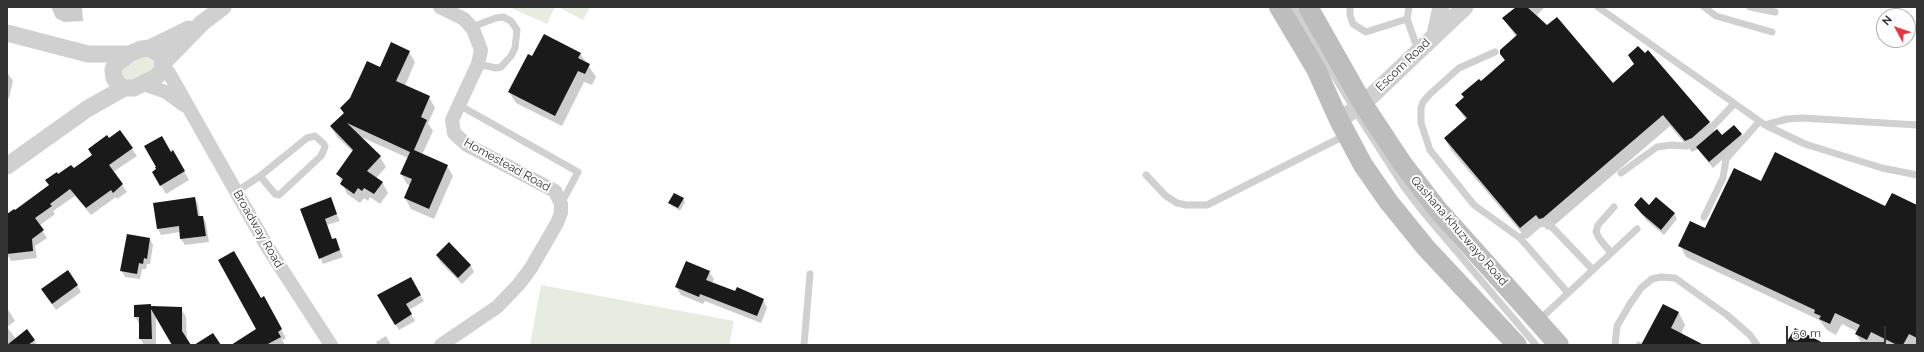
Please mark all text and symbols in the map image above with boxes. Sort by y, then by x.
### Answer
north arrow [1876,8,1916,48]
text: N [1880,13,1895,28]
street label: Escom Road [1373,36,1433,94]
street label: Homestead Road [461,135,553,195]
street label: Qashana Khuzwayo Road [1408,173,1510,289]
street label: Broadway Road [230,188,286,270]
scale bar [1788,318,1888,344]
text: 50 m [1793,326,1821,340]

